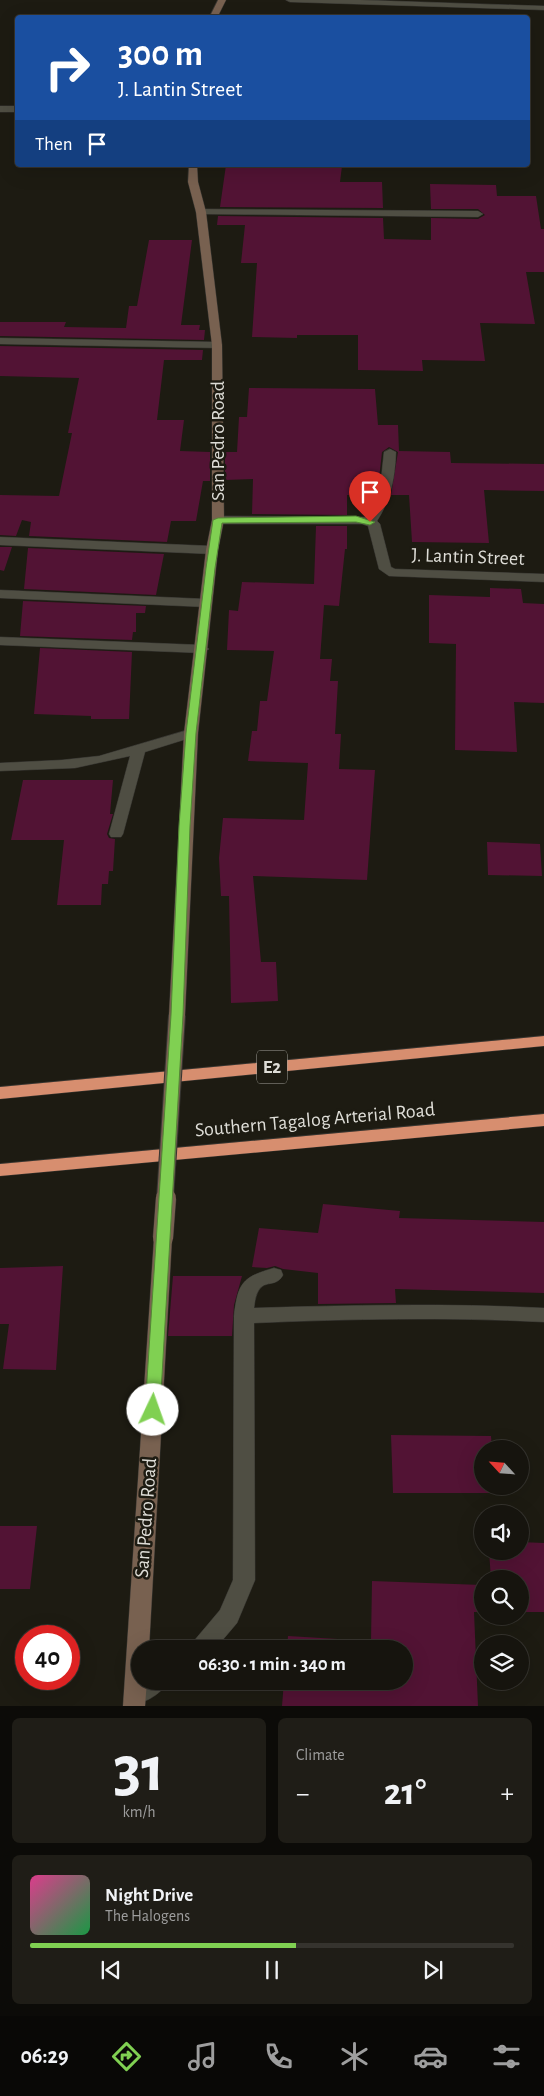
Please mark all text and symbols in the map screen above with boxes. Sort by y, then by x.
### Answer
icon: right [35,35,100,100]
text: 300 m [118,37,203,72]
text: J. Lantin Street [118,78,242,100]
icon: arrive [83,130,111,158]
text: Then [35,135,73,154]
street label: San Pedro Road [208,381,228,501]
pin [349,471,391,522]
icon: arrive [356,478,384,506]
street label: J. Lantin Street [411,545,525,569]
road number: E2 [257,1050,287,1084]
street label: Southern Tagalog Arterial Road [194,1100,436,1140]
position arrow [126,1383,178,1435]
north arrow [474,1440,529,1495]
map controls [474,1440,529,1690]
street label: San Pedro Road [132,1457,160,1579]
button: sound [474,1505,529,1560]
button: search [474,1570,529,1625]
speed limit sign: 40 [15,1625,80,1690]
button: layers [474,1635,529,1690]
text: 06:30 · 1 min · 340 m [198,1655,346,1674]
text: 31 [113,1738,165,1803]
text: Climate [296,1747,345,1763]
text: 21° [384,1774,426,1812]
text: − [296,1780,309,1808]
text: + [501,1780,514,1808]
text: km/h [122,1804,156,1820]
text: Night Drive [105,1886,193,1905]
text: The Halogens [105,1908,190,1924]
icon: previous [97,1956,125,1984]
icon: pause [258,1956,286,1984]
icon: next [419,1956,447,1984]
icon: directions [109,2039,144,2074]
icon: music [185,2039,220,2074]
icon: phone [261,2039,296,2074]
icon: climate [337,2039,372,2074]
icon: car [413,2039,448,2074]
icon: filters [489,2039,524,2074]
text: 06:29 [20,2045,69,2067]

